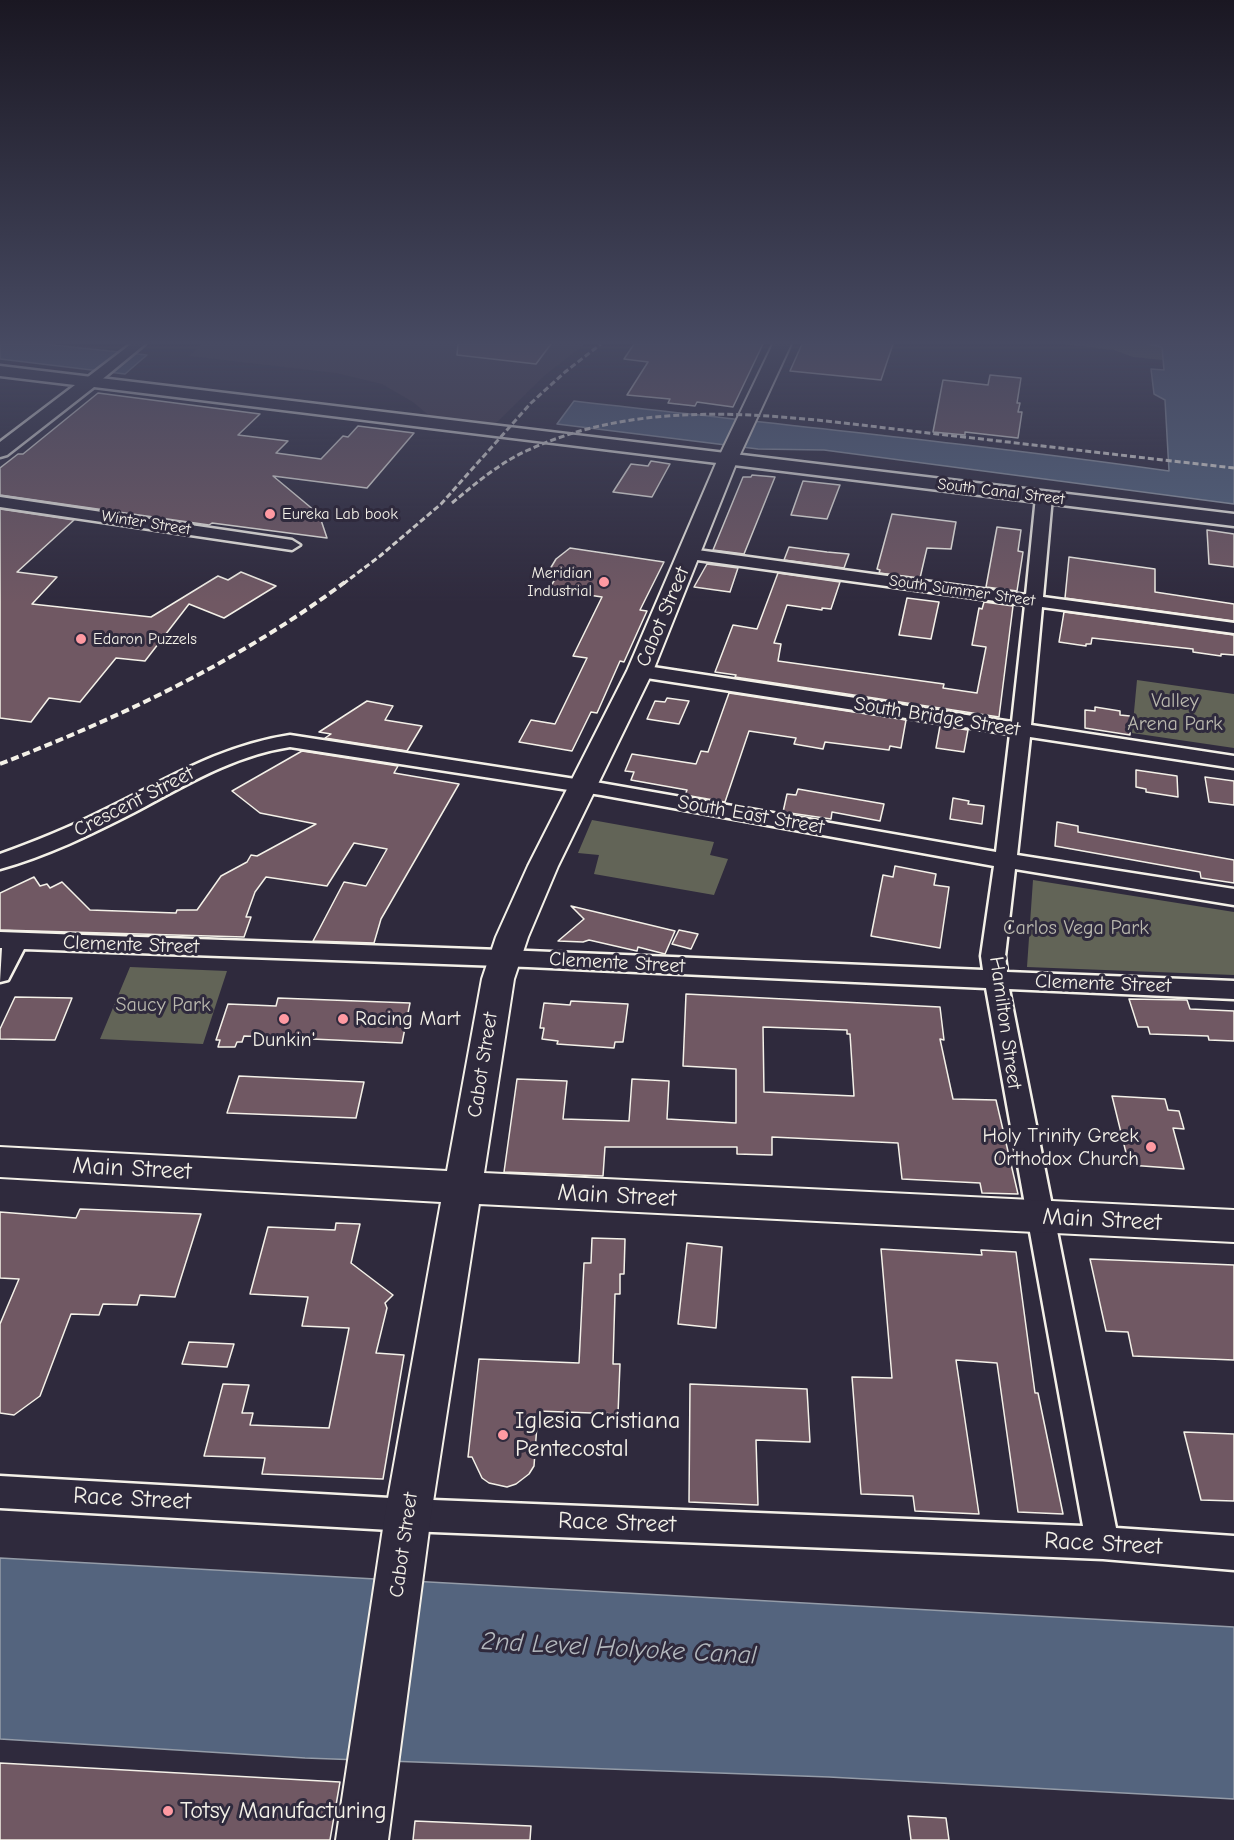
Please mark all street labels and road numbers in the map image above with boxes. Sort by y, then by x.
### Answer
street label: South Canal Street [936,475,1066,509]
street label: Winter Street [100,506,192,540]
street label: Cabot Street [631,563,695,671]
street label: South Summer Street [888,571,1036,611]
street label: South Bridge Street [852,692,1022,742]
street label: Crescent Street [70,761,198,843]
street label: South East Street [676,790,826,840]
street label: Clemente Street [63,931,199,959]
street label: Clemente Street [548,947,686,979]
street label: Hamilton Street [984,955,1026,1091]
street label: Clemente Street [1035,970,1171,998]
street label: Cabot Street [463,1011,503,1119]
street label: Main Street [72,1151,192,1187]
street label: Main Street [557,1178,677,1214]
street label: Main Street [1042,1202,1162,1238]
street label: Race Street [72,1482,192,1516]
street label: Cabot Street [385,1491,423,1599]
street label: Race Street [557,1507,677,1539]
street label: Race Street [1043,1527,1163,1561]

